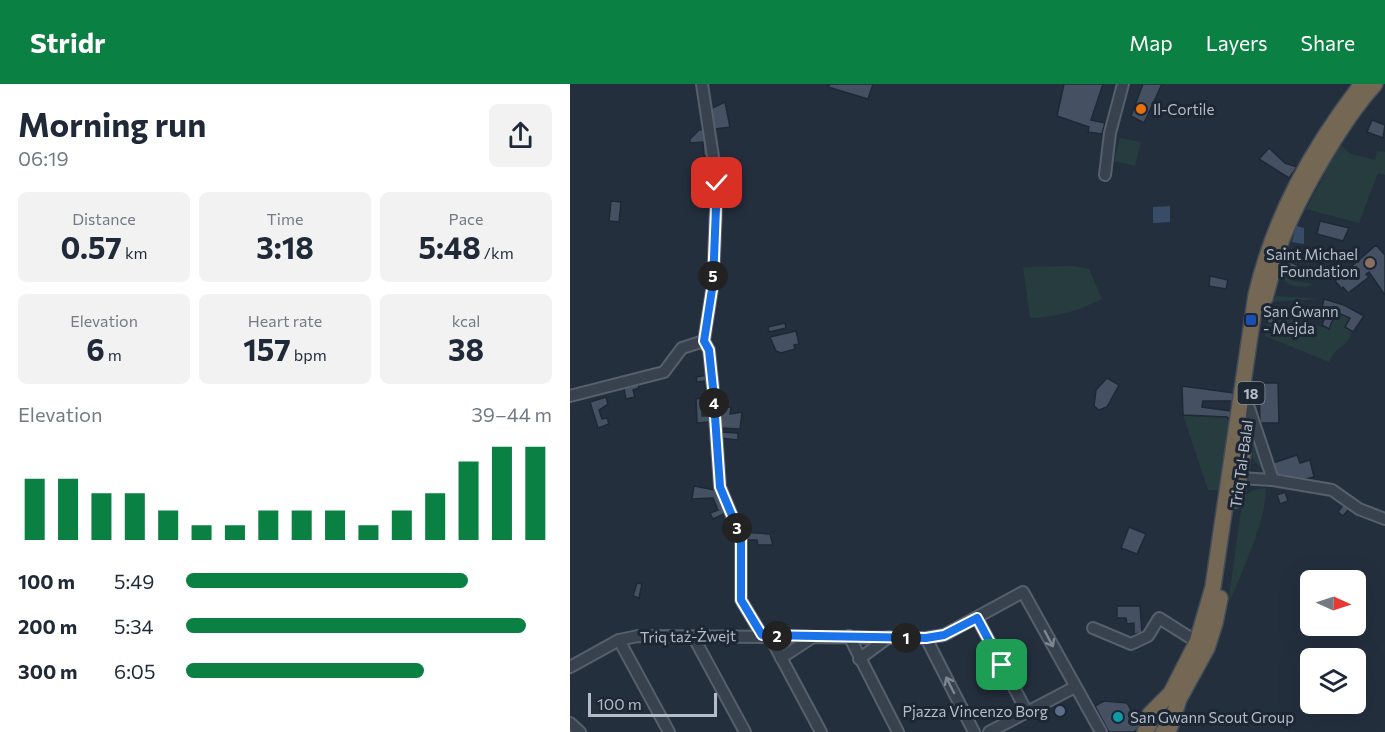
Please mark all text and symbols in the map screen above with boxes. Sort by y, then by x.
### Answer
text: Stridr [30,25,106,59]
text: Map [1129,30,1173,55]
text: Layers [1206,30,1268,55]
text: Share [1301,30,1355,55]
place label: Il-Cortile [1153,100,1214,118]
marker: Il-Cortile [1134,102,1148,116]
text: Morning run [18,103,206,144]
button: share [489,104,552,167]
text: 06:19 [18,146,69,170]
pin [691,157,742,208]
icon: check [700,166,733,199]
text: Distance [72,209,136,228]
text: Time [267,209,303,228]
text: Pace [449,209,483,228]
text: 0.57 [60,228,122,265]
text: 3:18 [256,228,314,265]
text: 5:48 [418,228,481,265]
text: km [122,243,148,262]
text: /km [481,243,514,262]
place label: Saint Michael Foundation [1266,245,1358,280]
marker: Saint Michael Foundation [1363,256,1377,270]
pin: 5 [698,261,728,291]
text: 5 [708,266,718,285]
place label: San Ġwann - Mejda [1263,302,1339,337]
text: Elevation [70,311,138,330]
text: Heart rate [248,311,322,330]
text: kcal [452,311,480,330]
marker: San Ġwann - Mejda [1244,313,1258,327]
text: 6 [86,330,105,367]
text: 157 [243,330,291,367]
text: 38 [448,330,484,367]
text: m [105,345,122,364]
text: bpm [291,345,327,364]
road number: 18 [1238,382,1264,404]
pin: 4 [699,388,729,418]
text: 4 [709,393,719,412]
text: Elevation [18,402,103,426]
text: 39–44 m [471,402,552,426]
street label: Triq Tal-Balal [1226,419,1256,509]
pin: 3 [722,513,752,543]
text: 3 [732,518,742,537]
text: 100 m [18,569,75,593]
text: 5:49 [114,569,154,593]
north arrow [1300,570,1366,636]
map controls [1300,570,1366,714]
text: 200 m [18,614,77,638]
text: 5:34 [114,614,154,638]
pin: 2 [762,621,792,651]
pin: 1 [891,623,921,653]
street label: Triq taż-Żwejt [640,626,736,646]
text: 2 [772,626,782,645]
text: 1 [902,628,910,647]
one-way arrow [1044,630,1055,648]
pin [976,639,1027,690]
icon: arrive [985,648,1018,681]
button: layers [1300,648,1366,714]
text: 300 m [18,659,78,683]
text: 6:05 [114,659,155,683]
one-way arrow [944,677,956,694]
scale bar [588,690,717,718]
text: 100 m [597,694,642,713]
place label: Pjazza Vincenzo Borg [903,702,1048,720]
marker: Pjazza Vincenzo Borg [1053,704,1067,718]
place label: San Gwann Scout Group [1130,708,1294,726]
marker: San Gwann Scout Group [1111,710,1125,724]

